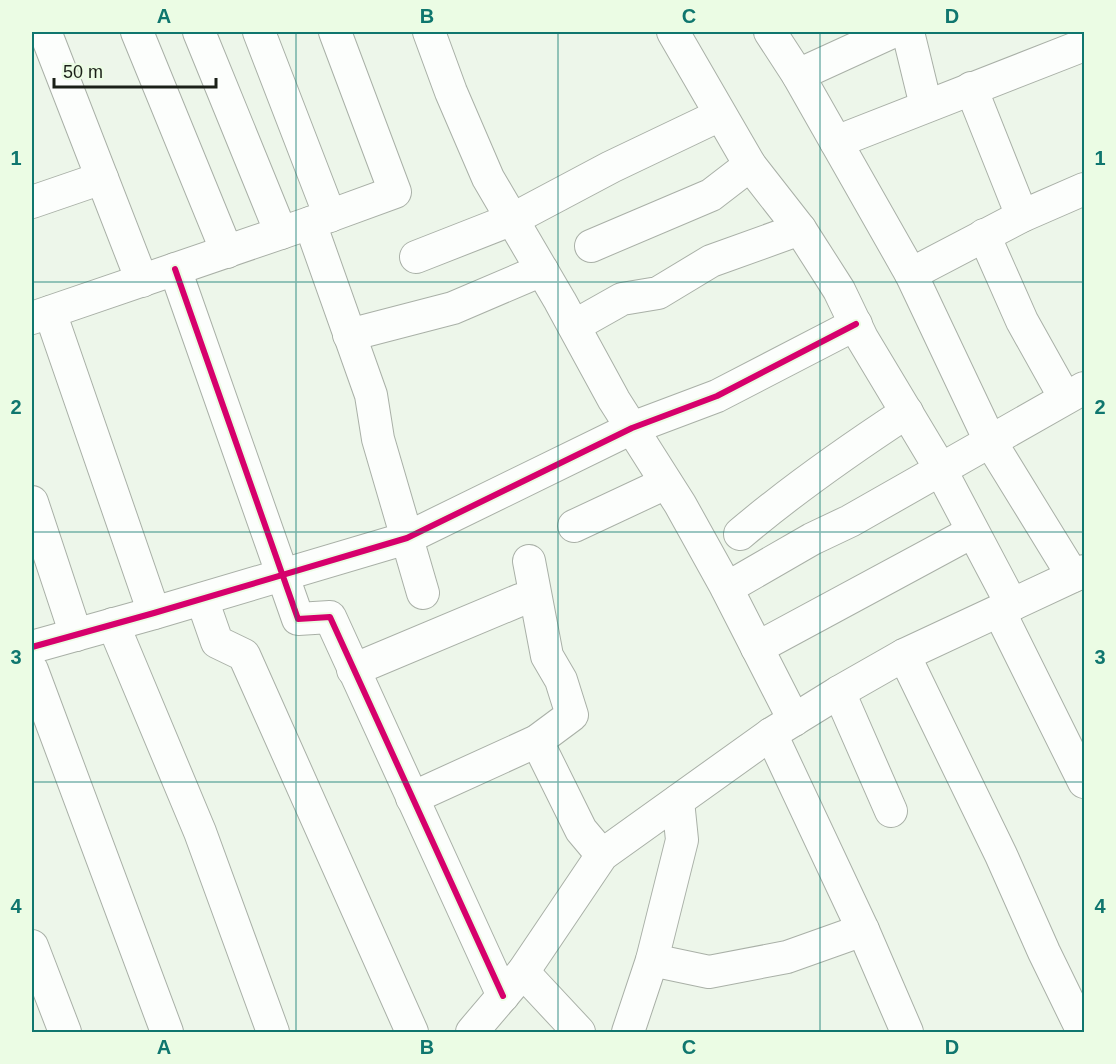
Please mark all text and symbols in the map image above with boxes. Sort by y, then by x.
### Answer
text: A [157,5,171,27]
text: B [420,5,434,27]
text: C [682,5,696,27]
text: D [945,5,959,27]
scale bar [54,51,216,89]
text: 50 m [63,62,103,82]
text: 1 [10,147,22,169]
text: 1 [1094,147,1106,169]
text: 2 [10,396,22,418]
text: 2 [1094,396,1106,418]
text: 3 [10,646,22,668]
text: 3 [1094,646,1106,668]
text: 4 [10,895,22,917]
text: 4 [1094,895,1106,917]
text: A [157,1036,171,1058]
text: B [420,1036,434,1058]
text: C [682,1036,696,1058]
text: D [945,1036,959,1058]

